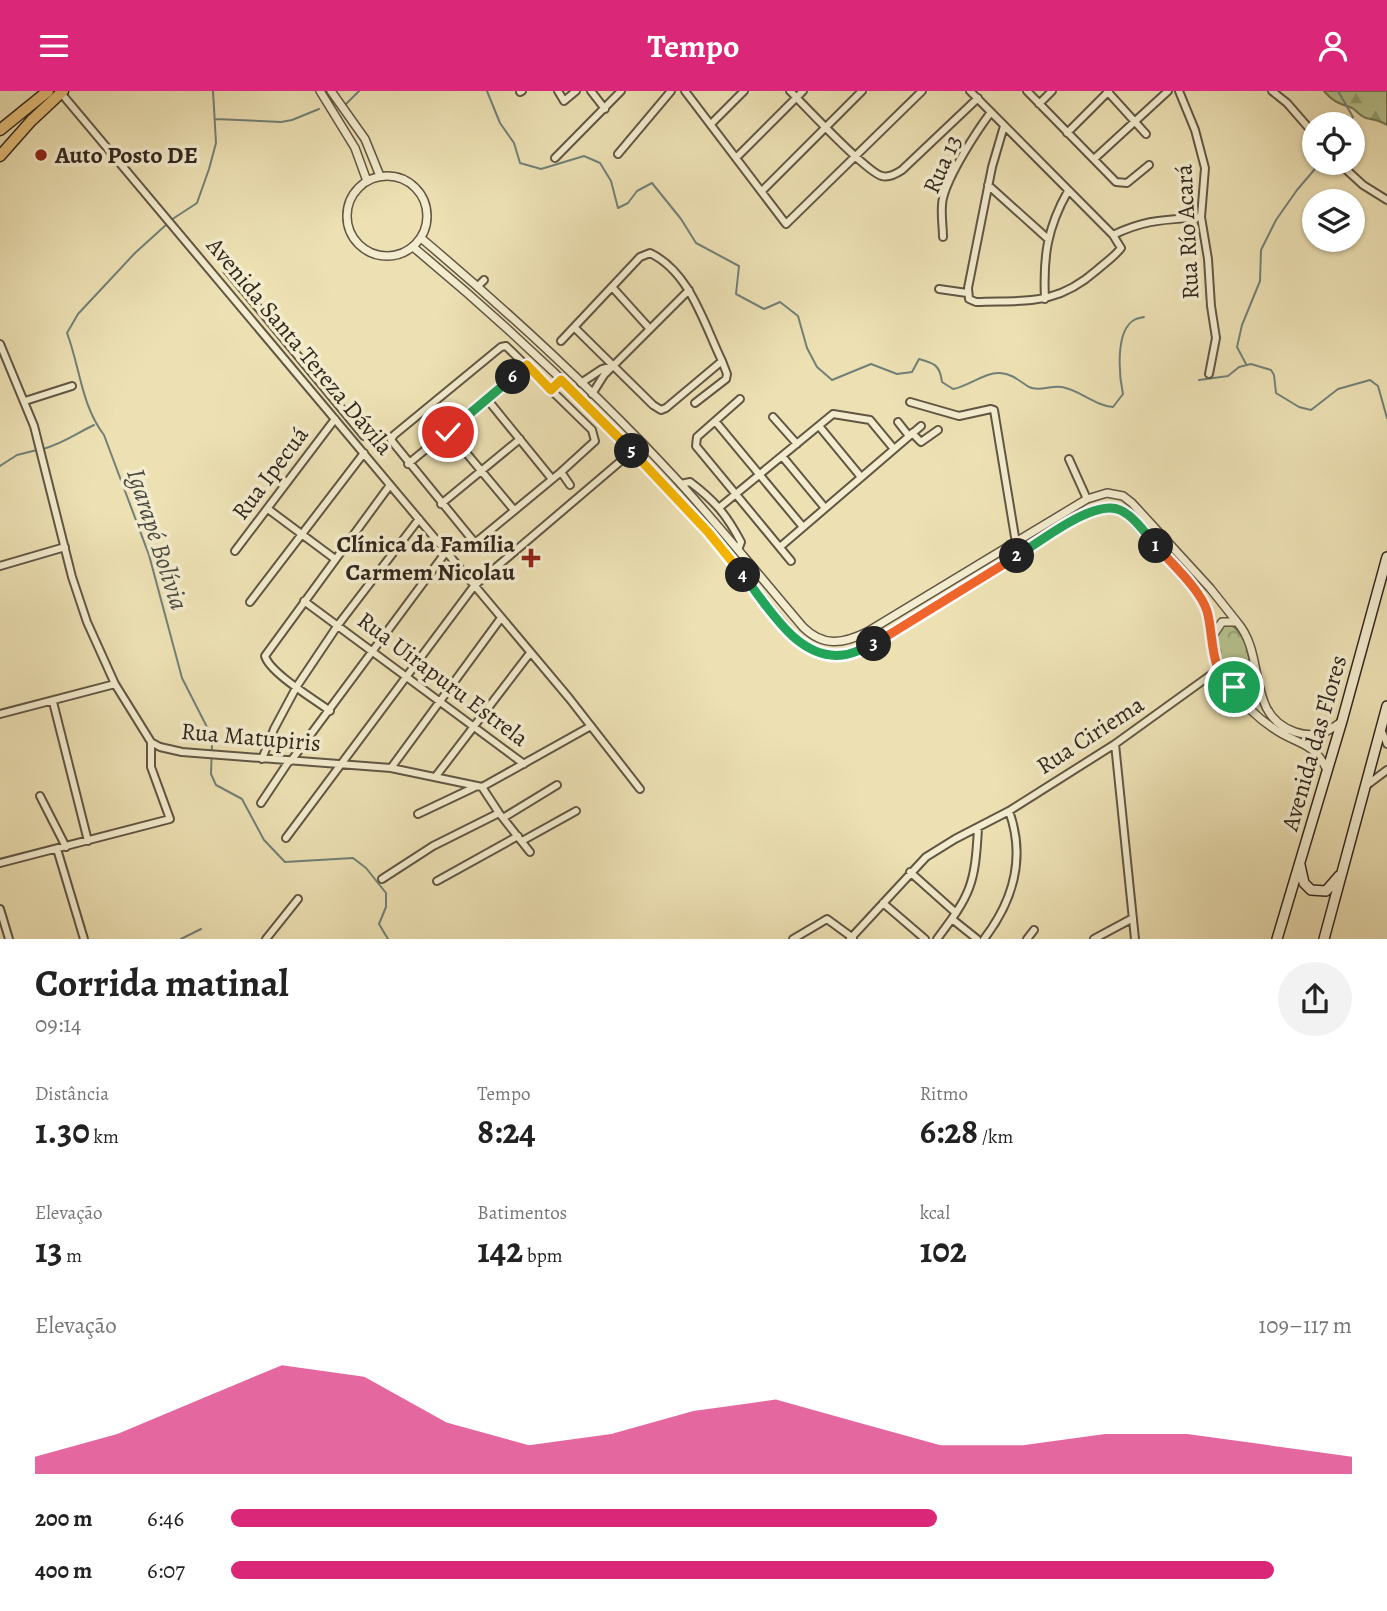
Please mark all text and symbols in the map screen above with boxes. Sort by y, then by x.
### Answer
text: Tempo [648,24,739,68]
icon: menu [35,27,73,65]
icon: person [1314,27,1352,65]
map controls [1302,112,1365,252]
button: locate [1302,112,1365,175]
street label: Rua 13 [915,130,969,198]
place label: Auto Posto DE [54,139,198,171]
marker: Auto Posto DE [33,147,49,163]
street label: Rua Río Acará [1167,163,1207,301]
button: layers [1302,189,1365,252]
street label: Avenida Santa Tereza Dávila [199,230,401,462]
pin: 6 [496,359,530,395]
text: 6 [508,363,517,389]
pin [418,402,478,462]
icon: check [429,413,467,451]
street label: Rua Ipecuá [224,419,316,526]
pin: 5 [614,433,650,469]
text: 5 [627,437,636,463]
water label: Igarapé Bolívia [118,464,197,614]
place label: Clínica da Família Carmem Nicolau [336,528,516,588]
pin: 1 [1138,529,1174,563]
text: 1 [1152,532,1159,558]
pin: 2 [1000,539,1034,573]
text: 2 [1012,542,1021,568]
marker: Clínica da Família Carmem Nicolau [521,548,541,568]
pin: 4 [726,557,760,593]
text: 4 [738,561,747,587]
street label: Rua Uirapuru Estrela [351,604,536,754]
pin: 3 [856,627,892,661]
text: 3 [869,630,878,656]
street label: Avenida das Flores [1273,651,1354,835]
pin [1204,657,1264,717]
icon: arrive [1215,668,1253,706]
street label: Rua Ciriema [1030,688,1151,782]
street label: Rua Matupiris [180,715,322,759]
text: Corrida matinal [35,957,289,1009]
button: share [1278,962,1352,1036]
text: 09:14 [35,1009,81,1040]
text: Distância [35,1081,109,1107]
text: Tempo [477,1081,530,1107]
text: Ritmo [920,1081,968,1107]
text: 1.30 [35,1107,90,1155]
text: 8:24 [477,1107,536,1155]
text: 6:28 [920,1107,978,1155]
text: km [90,1124,119,1150]
text: /km [978,1124,1013,1150]
text: Elevação [35,1200,103,1226]
text: Batimentos [477,1200,567,1226]
text: kcal [920,1200,950,1226]
text: 13 [35,1226,63,1274]
text: 142 [477,1226,523,1274]
text: 102 [920,1226,967,1274]
text: m [63,1243,82,1269]
text: bpm [523,1243,562,1269]
text: Elevação [35,1310,117,1341]
text: 109–117 m [1258,1310,1352,1341]
text: 200 m [35,1503,93,1534]
text: 6:46 [147,1503,184,1534]
text: 400 m [35,1555,92,1586]
text: 6:07 [147,1555,185,1586]

